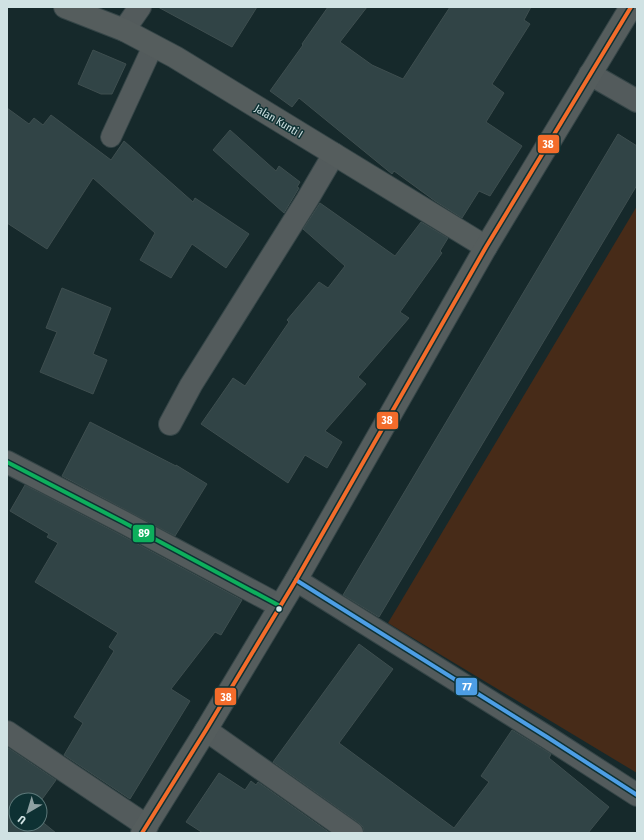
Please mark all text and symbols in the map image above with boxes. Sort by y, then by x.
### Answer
street label: Jalan Kunti I [252,102,305,141]
line badge: 38 [537,134,560,154]
text: 38 [541,138,554,151]
line badge: 38 [376,411,399,430]
text: 38 [380,414,393,427]
line badge: 89 [132,524,155,543]
text: 89 [138,527,150,540]
unlabelled marker [274,604,284,614]
line badge: 77 [455,677,478,696]
text: 77 [462,681,472,694]
line badge: 38 [214,687,237,706]
text: 38 [219,691,232,704]
north arrow [8,792,48,832]
text: U [16,812,29,827]

